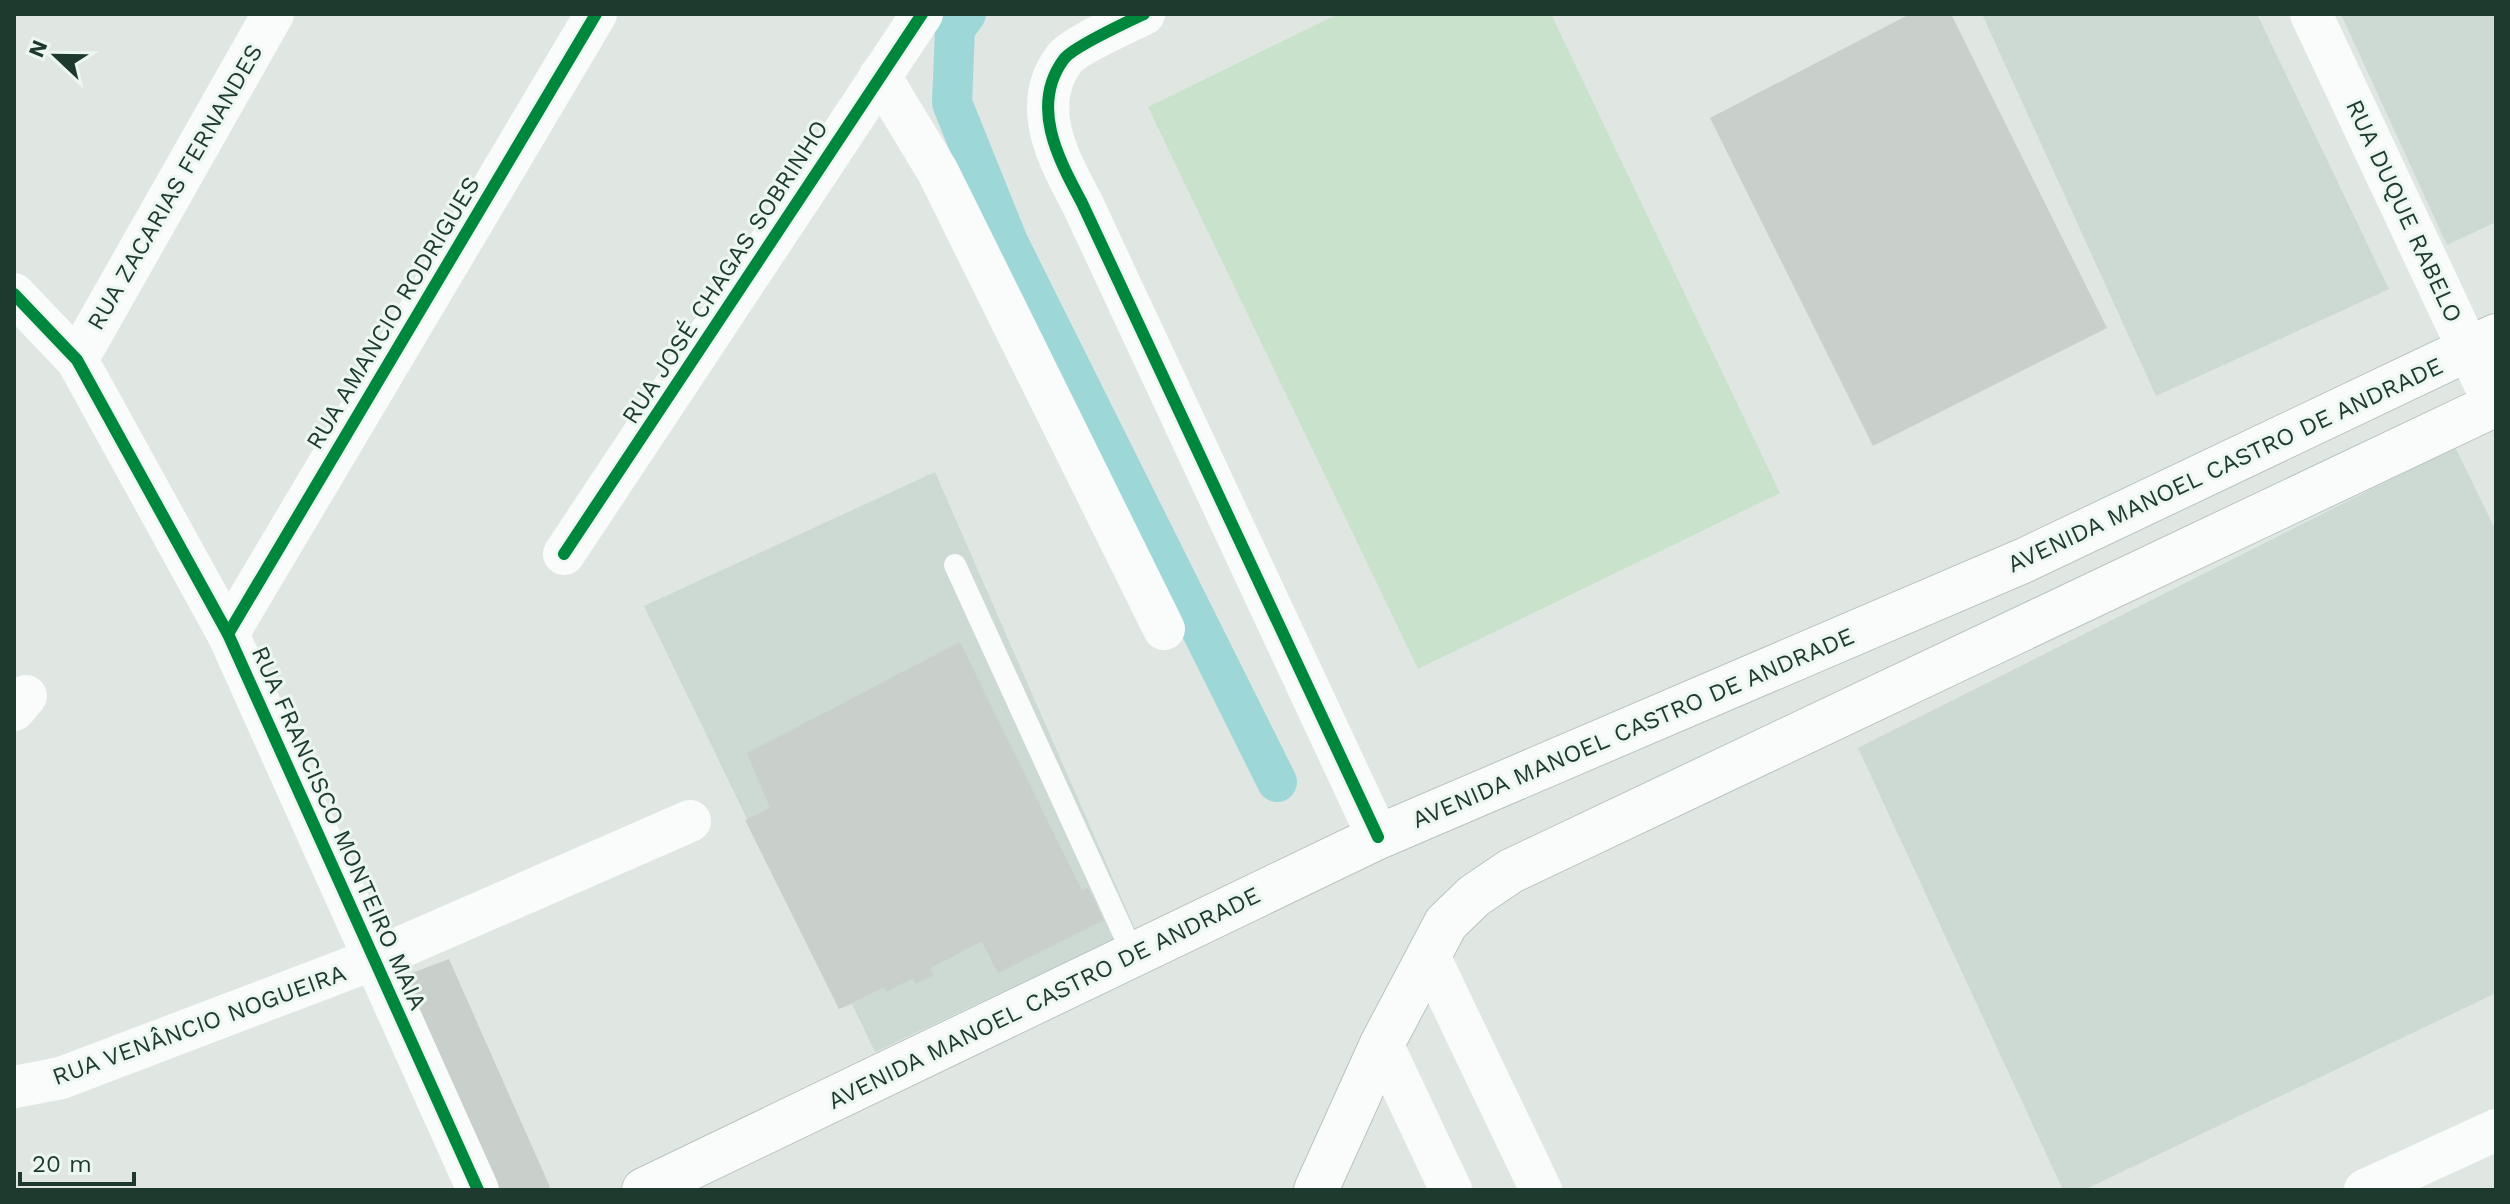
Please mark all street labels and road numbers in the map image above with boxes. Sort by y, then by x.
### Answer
street label: RUA ZACARIAS FERNANDES [82,39,268,335]
street label: RUA DUQUE RABELO [2340,95,2468,327]
street label: RUA JOSÉ CHAGAS SOBRINHO [616,115,834,429]
street label: RUA AMANCIO RODRIGUES [300,172,486,454]
street label: AVENIDA MANOEL CASTRO DE ANDRADE [2003,351,2447,579]
street label: AVENIDA MANOEL CASTRO DE ANDRADE [1408,622,1858,834]
street label: RUA FRANCISCO MONTEIRO MAIA [246,642,432,1014]
street label: AVENIDA MANOEL CASTRO DE ANDRADE [823,881,1265,1115]
street label: RUA VENÂNCIO NOGUEIRA [48,959,350,1091]

